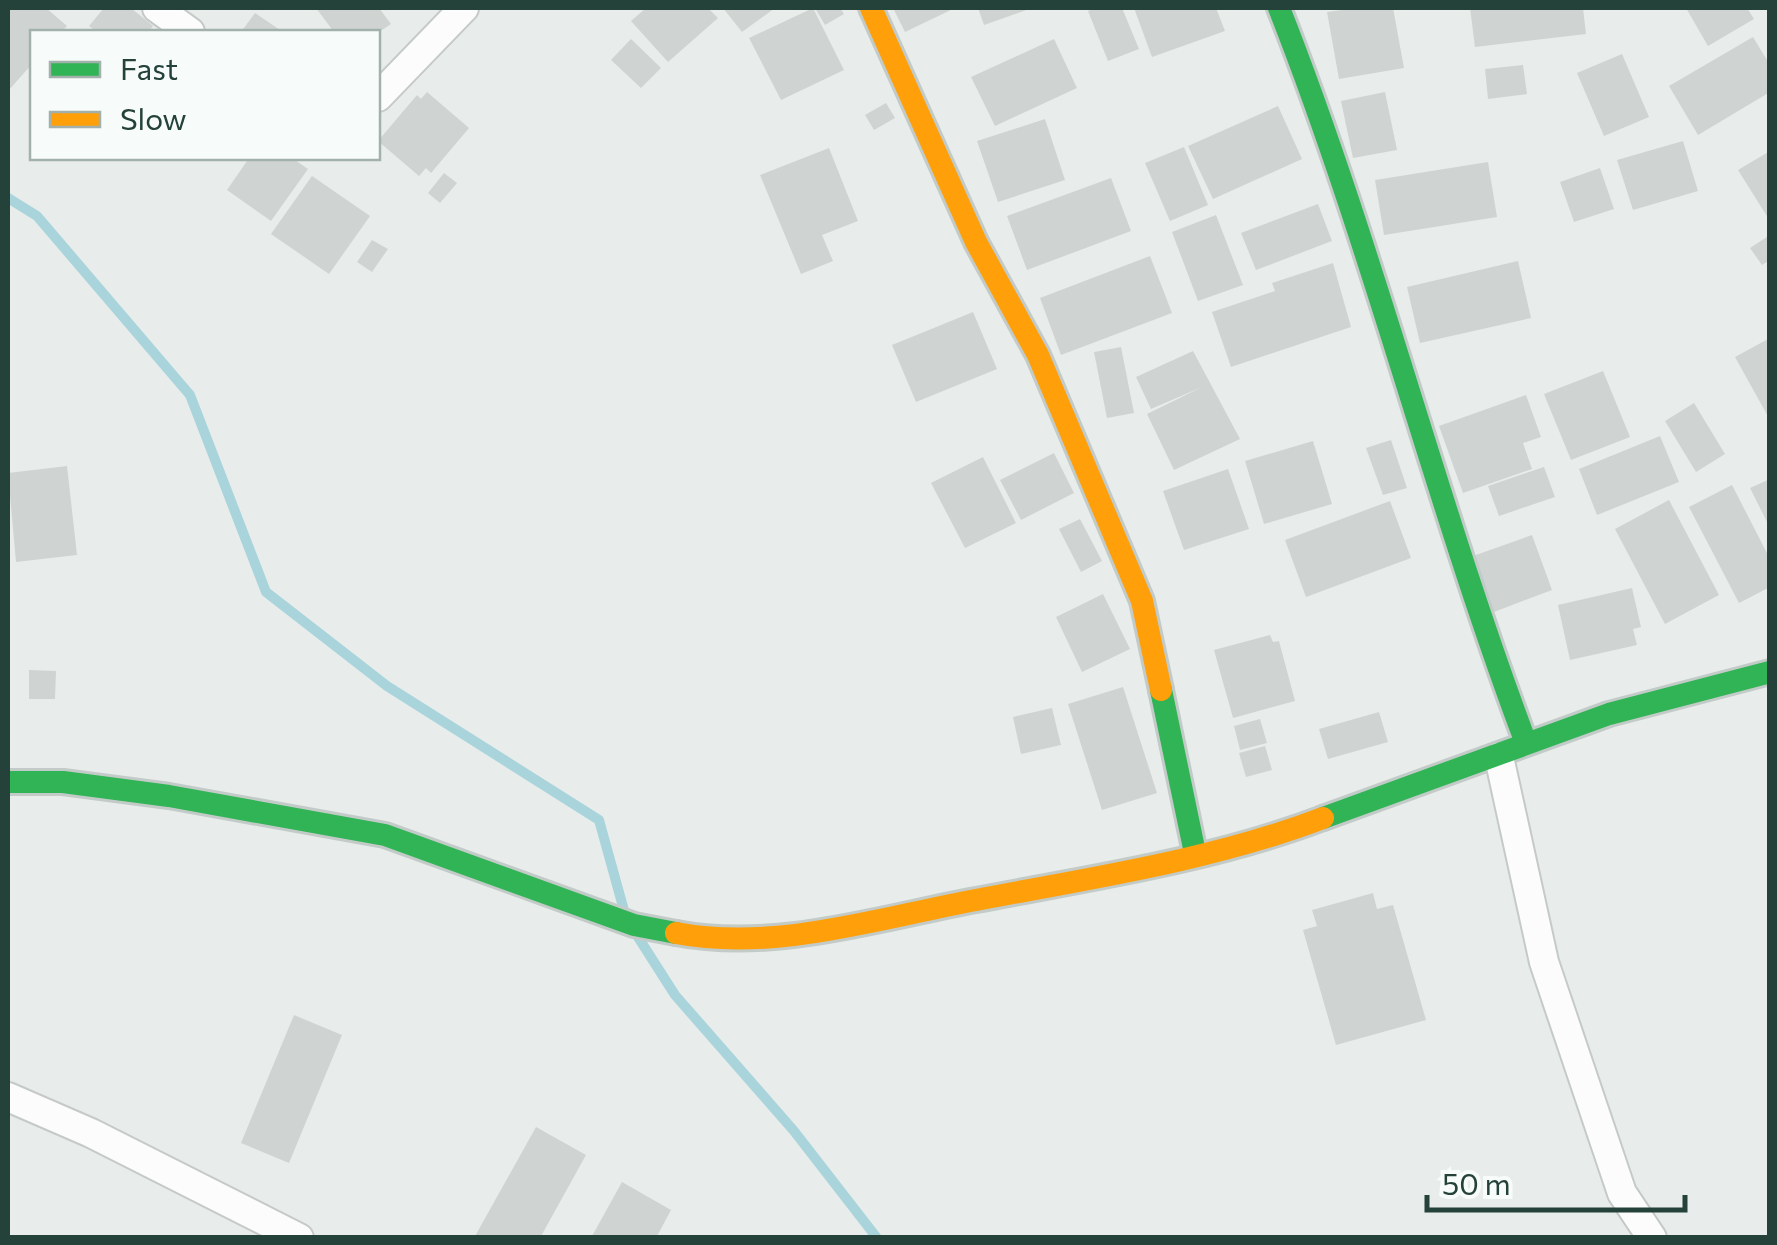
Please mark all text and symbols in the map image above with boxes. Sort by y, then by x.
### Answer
legend [30,30,380,160]
text: Fast [120,49,178,86]
text: Slow [120,99,187,136]
scale bar [1427,1150,1684,1212]
text: 50 m [1442,1164,1511,1201]

